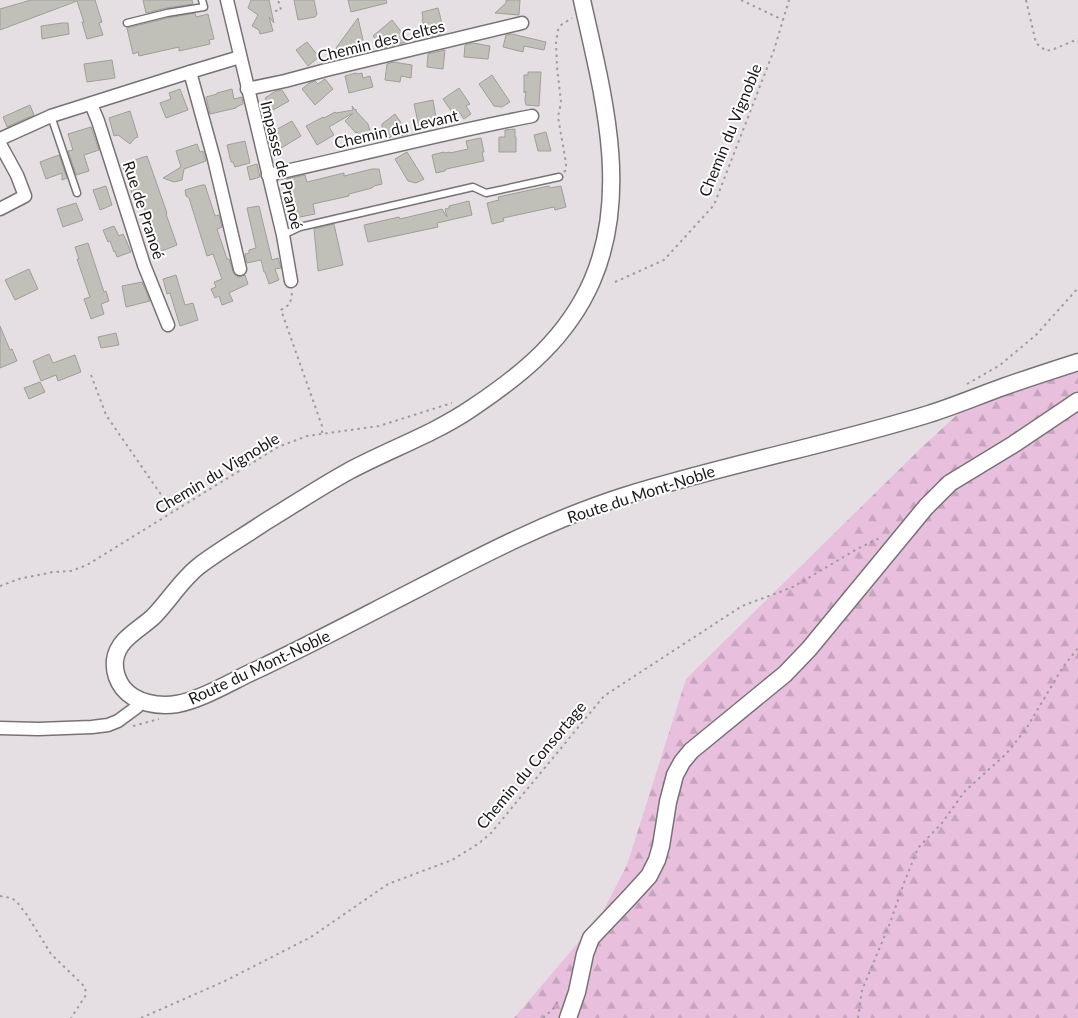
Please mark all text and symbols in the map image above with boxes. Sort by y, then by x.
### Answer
street label: Chemin des Celtes [315,16,446,65]
street label: Chemin du Vignoble [694,61,765,199]
street label: Impasse de Pranoé [257,99,308,231]
street label: Chemin du Levant [332,105,460,152]
street label: Rue de Pranoé [120,158,169,261]
street label: Chemin du Vignoble [151,428,282,517]
street label: Route du Mont-Noble [565,461,717,526]
street label: Route du Mont-Noble [185,625,333,708]
street label: Chemin du Consortage [472,697,590,832]

